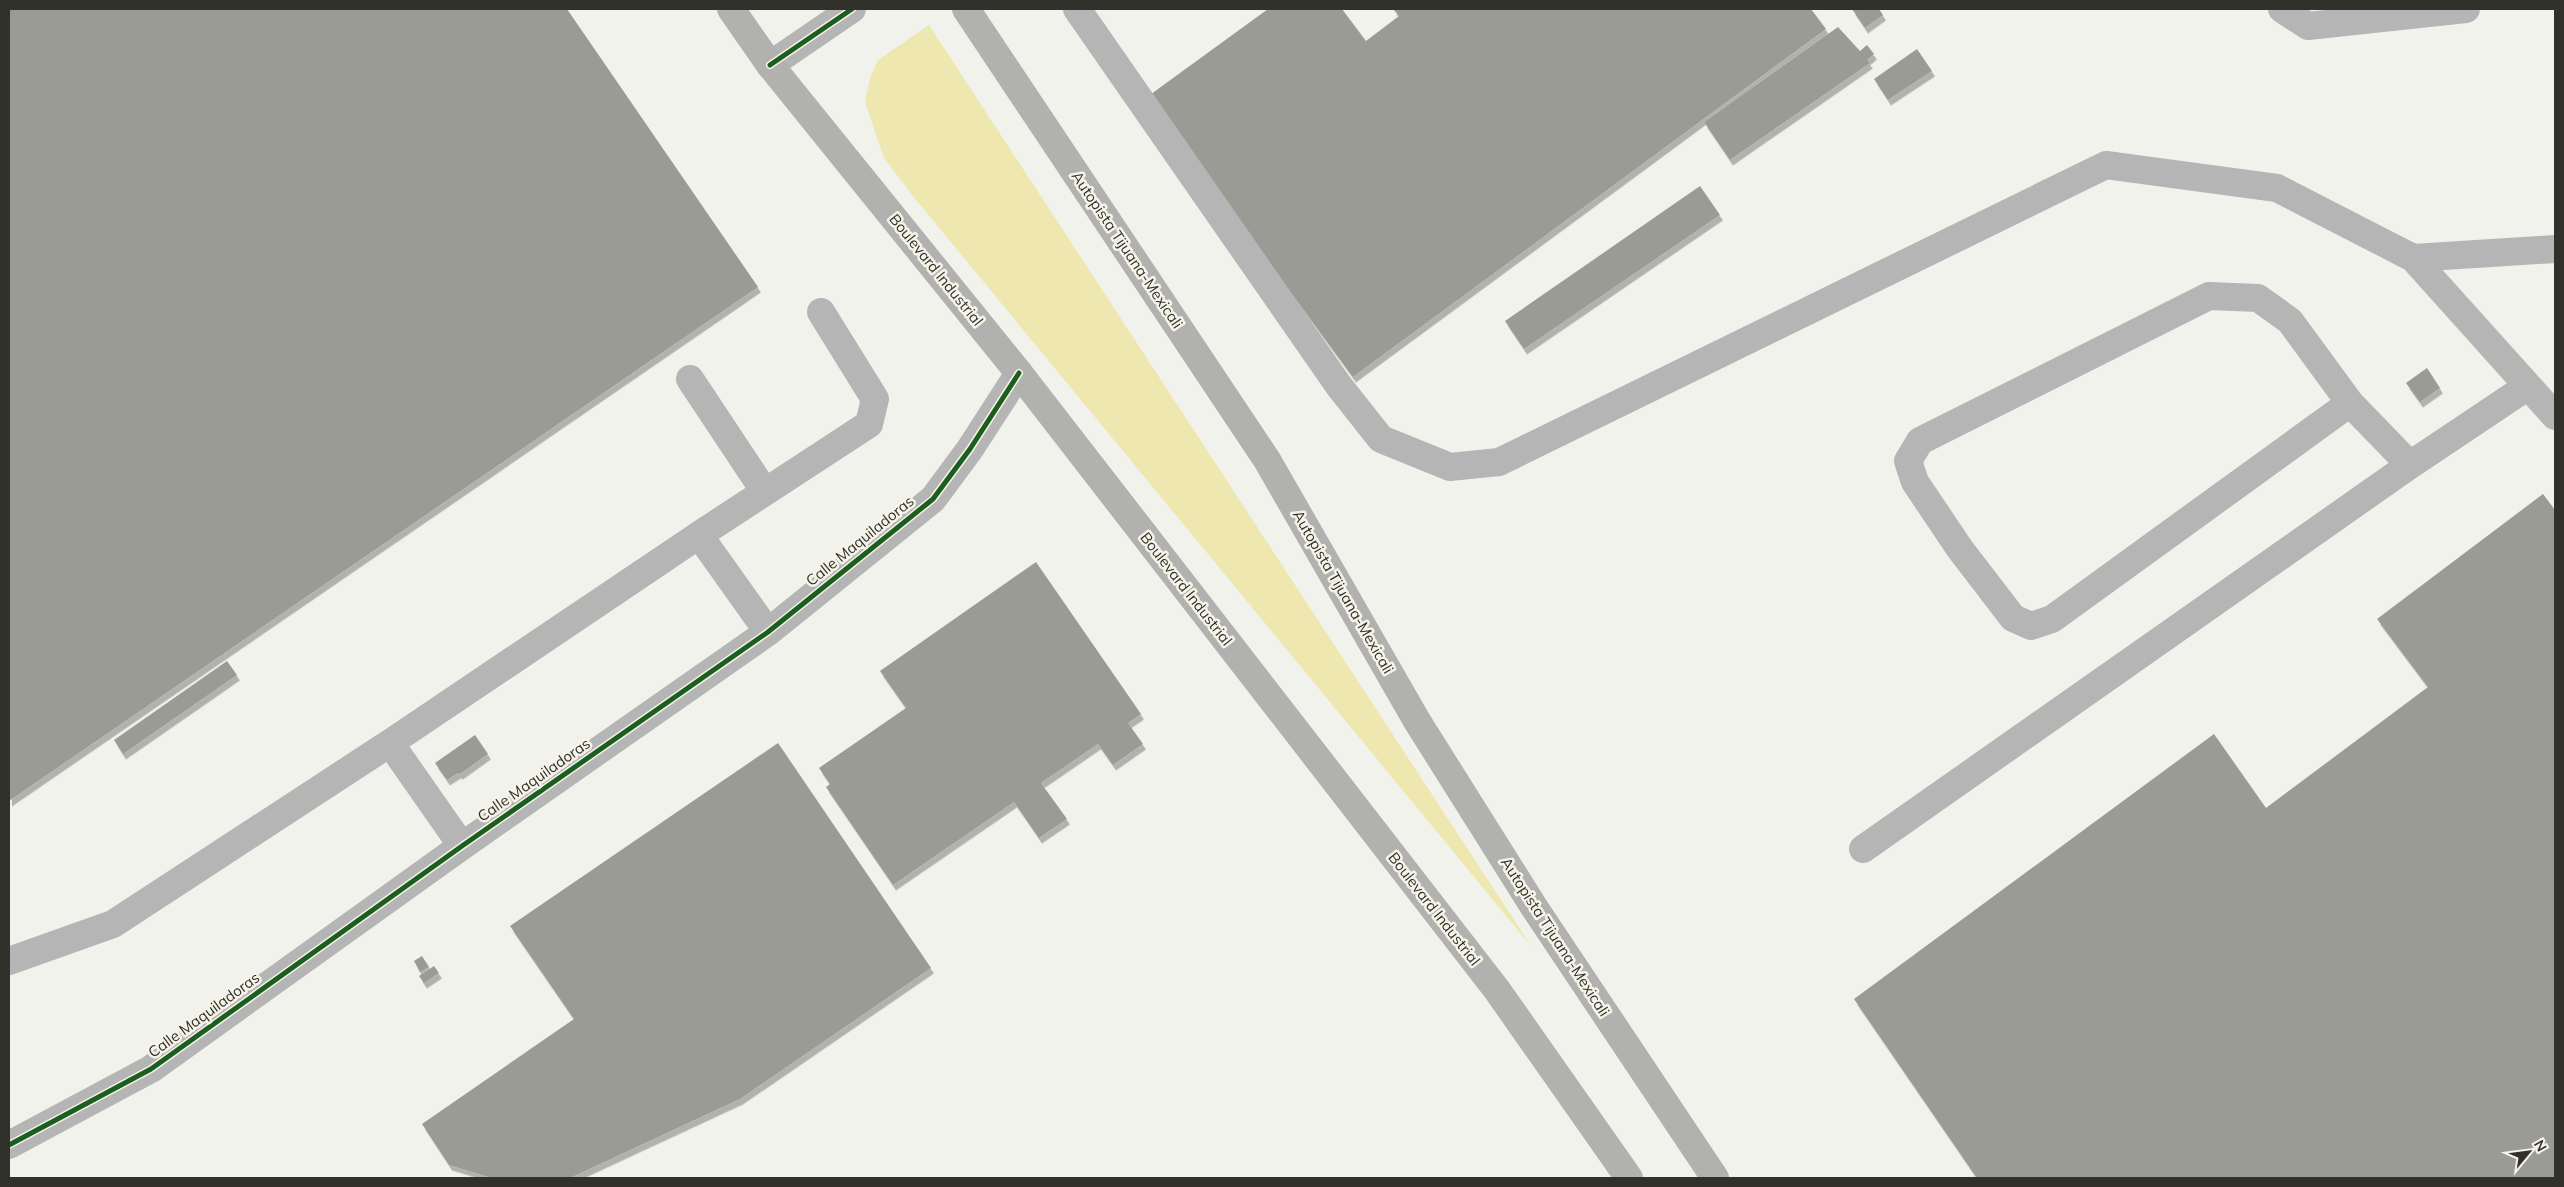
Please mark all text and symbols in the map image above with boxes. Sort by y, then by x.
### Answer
street label: Autopista Tijuana-Mexicali [1068,167,1187,332]
street label: Boulevard Industrial [885,210,987,330]
street label: Calle Maquiladoras [802,491,917,590]
street label: Autopista Tijuana-Mexicali [1289,507,1398,677]
street label: Boulevard Industrial [1136,528,1237,649]
street label: Calle Maquiladoras [474,734,594,826]
street label: Boulevard Industrial [1384,848,1485,969]
street label: Autopista Tijuana-Mexicali [1497,854,1614,1020]
street label: Calle Maquiladoras [144,968,263,1061]
north arrow [2504,1127,2554,1177]
text: N [2530,1137,2551,1155]

